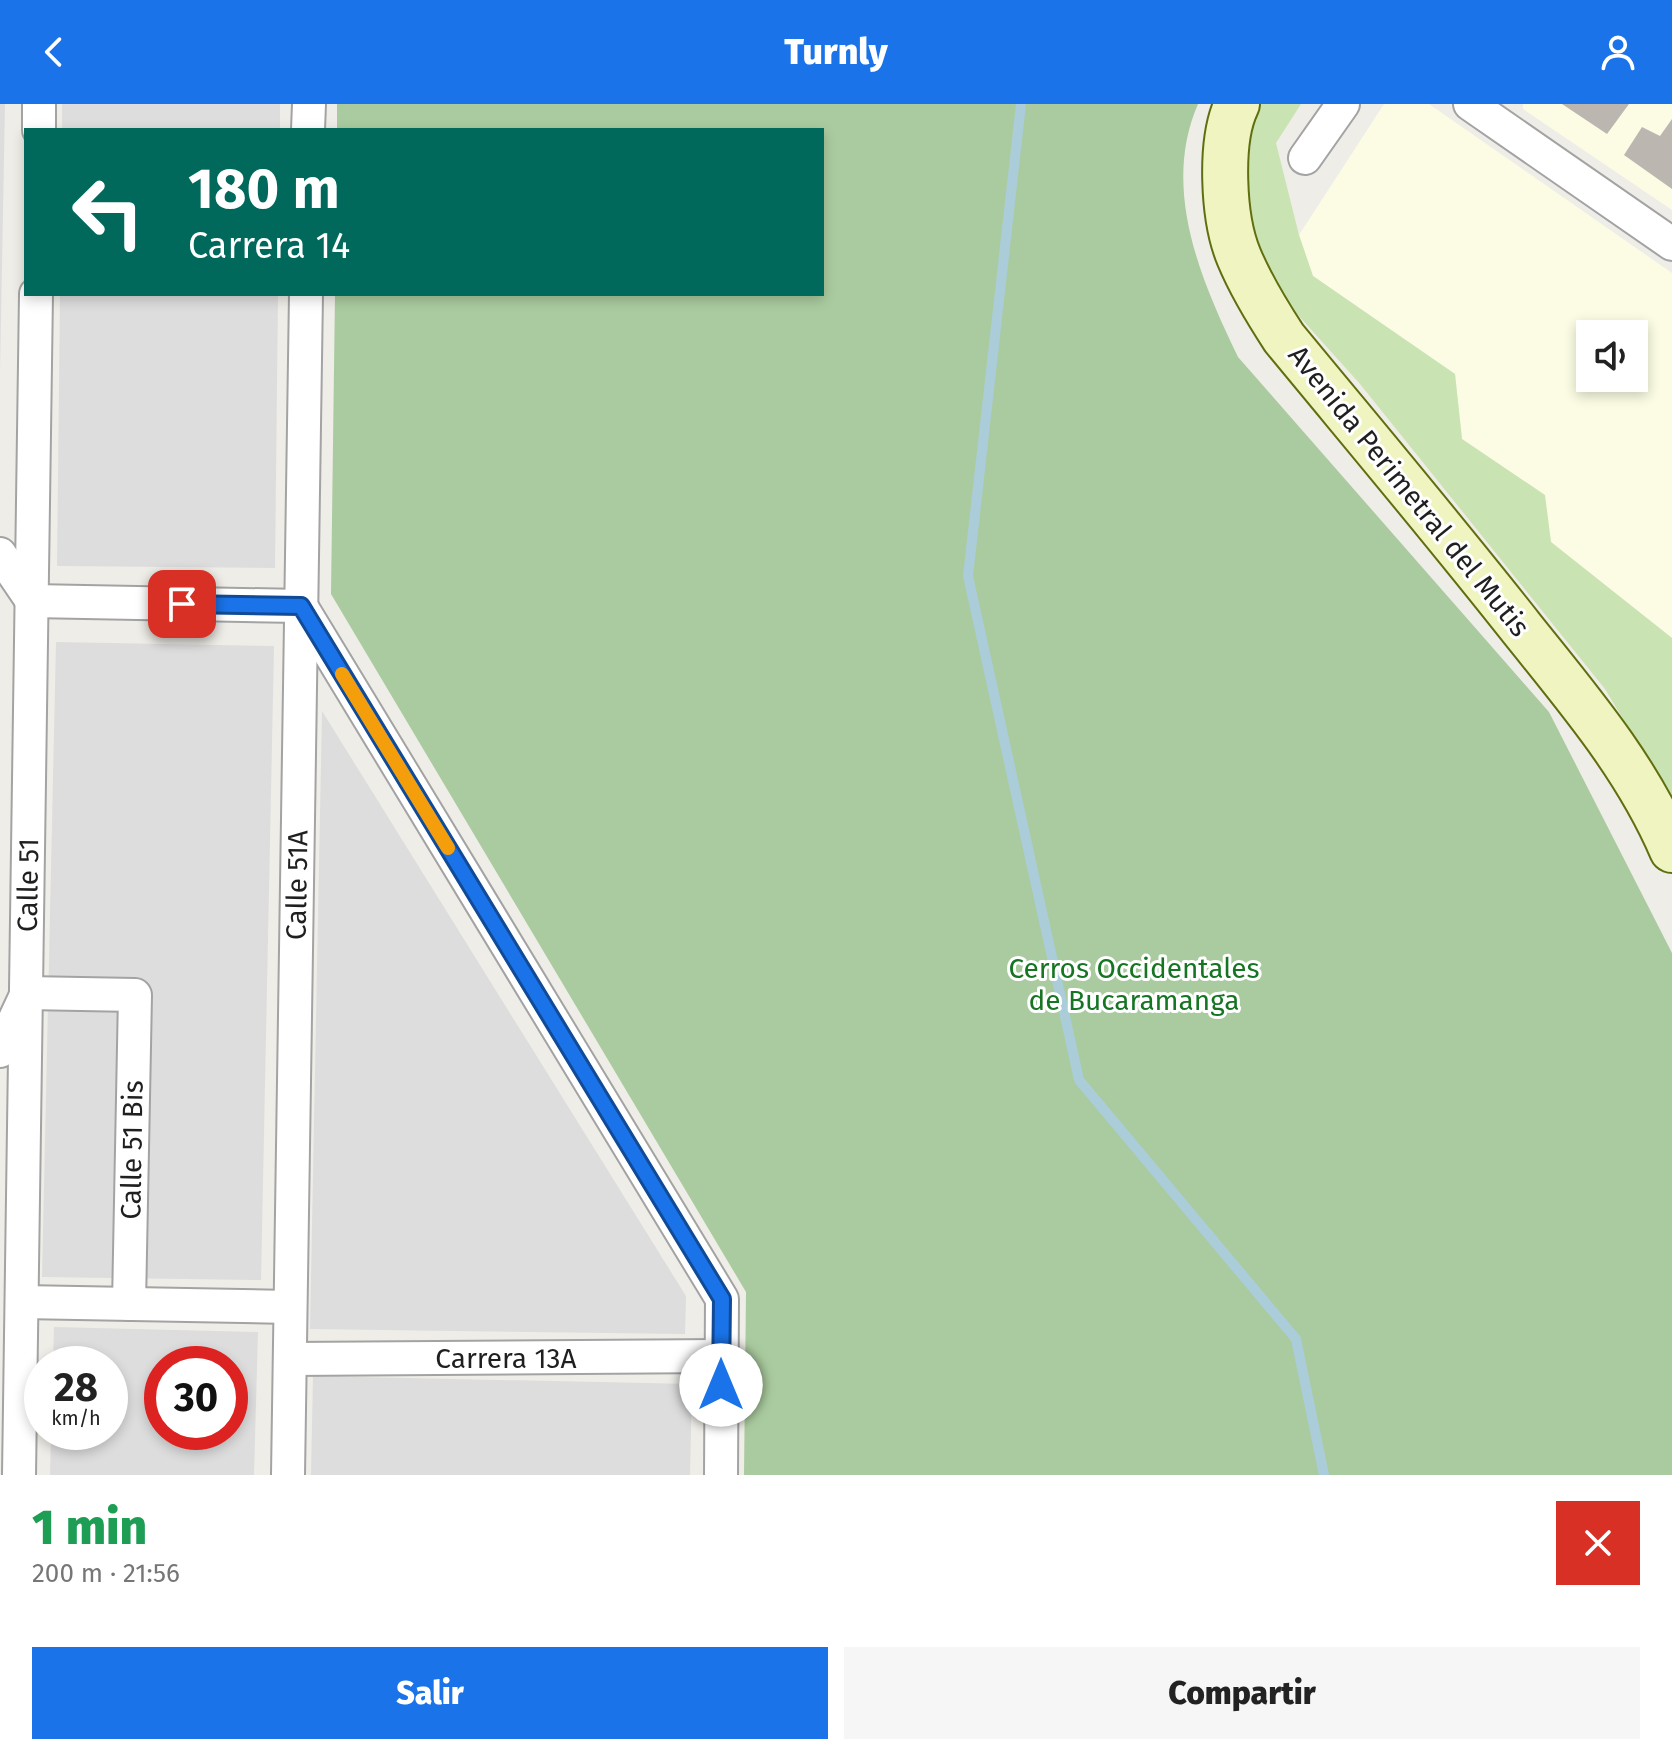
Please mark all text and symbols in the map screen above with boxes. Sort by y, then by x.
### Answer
icon: back [32,30,76,74]
text: Turnly [784,30,888,74]
icon: person [1596,30,1640,74]
text: 180 m [188,156,340,223]
icon: left [56,160,160,264]
text: Carrera 14 [188,224,350,268]
map controls [1576,320,1648,392]
button: sound [1576,320,1648,392]
street label: Avenida Perimetral del Mutis [1281,339,1537,643]
pin [148,570,216,638]
icon: arrive [160,582,204,626]
street label: Calle 51A [280,830,314,940]
street label: Calle 51 [11,838,45,932]
park label: Cerros Occidentales de Bucaramanga [1008,952,1260,1017]
street label: Calle 51 Bis [114,1080,150,1220]
street label: Carrera 13A [435,1342,577,1375]
position arrow [679,1343,763,1427]
speed limit sign: 30 [144,1346,248,1450]
text: 28 [54,1364,98,1412]
text: km/h [51,1406,101,1430]
text: 1 min [32,1499,147,1557]
button: close [1556,1501,1640,1585]
text: 200 m · 21:56 [32,1558,180,1589]
button: Salir [32,1647,828,1739]
button: Compartir [844,1647,1640,1739]

